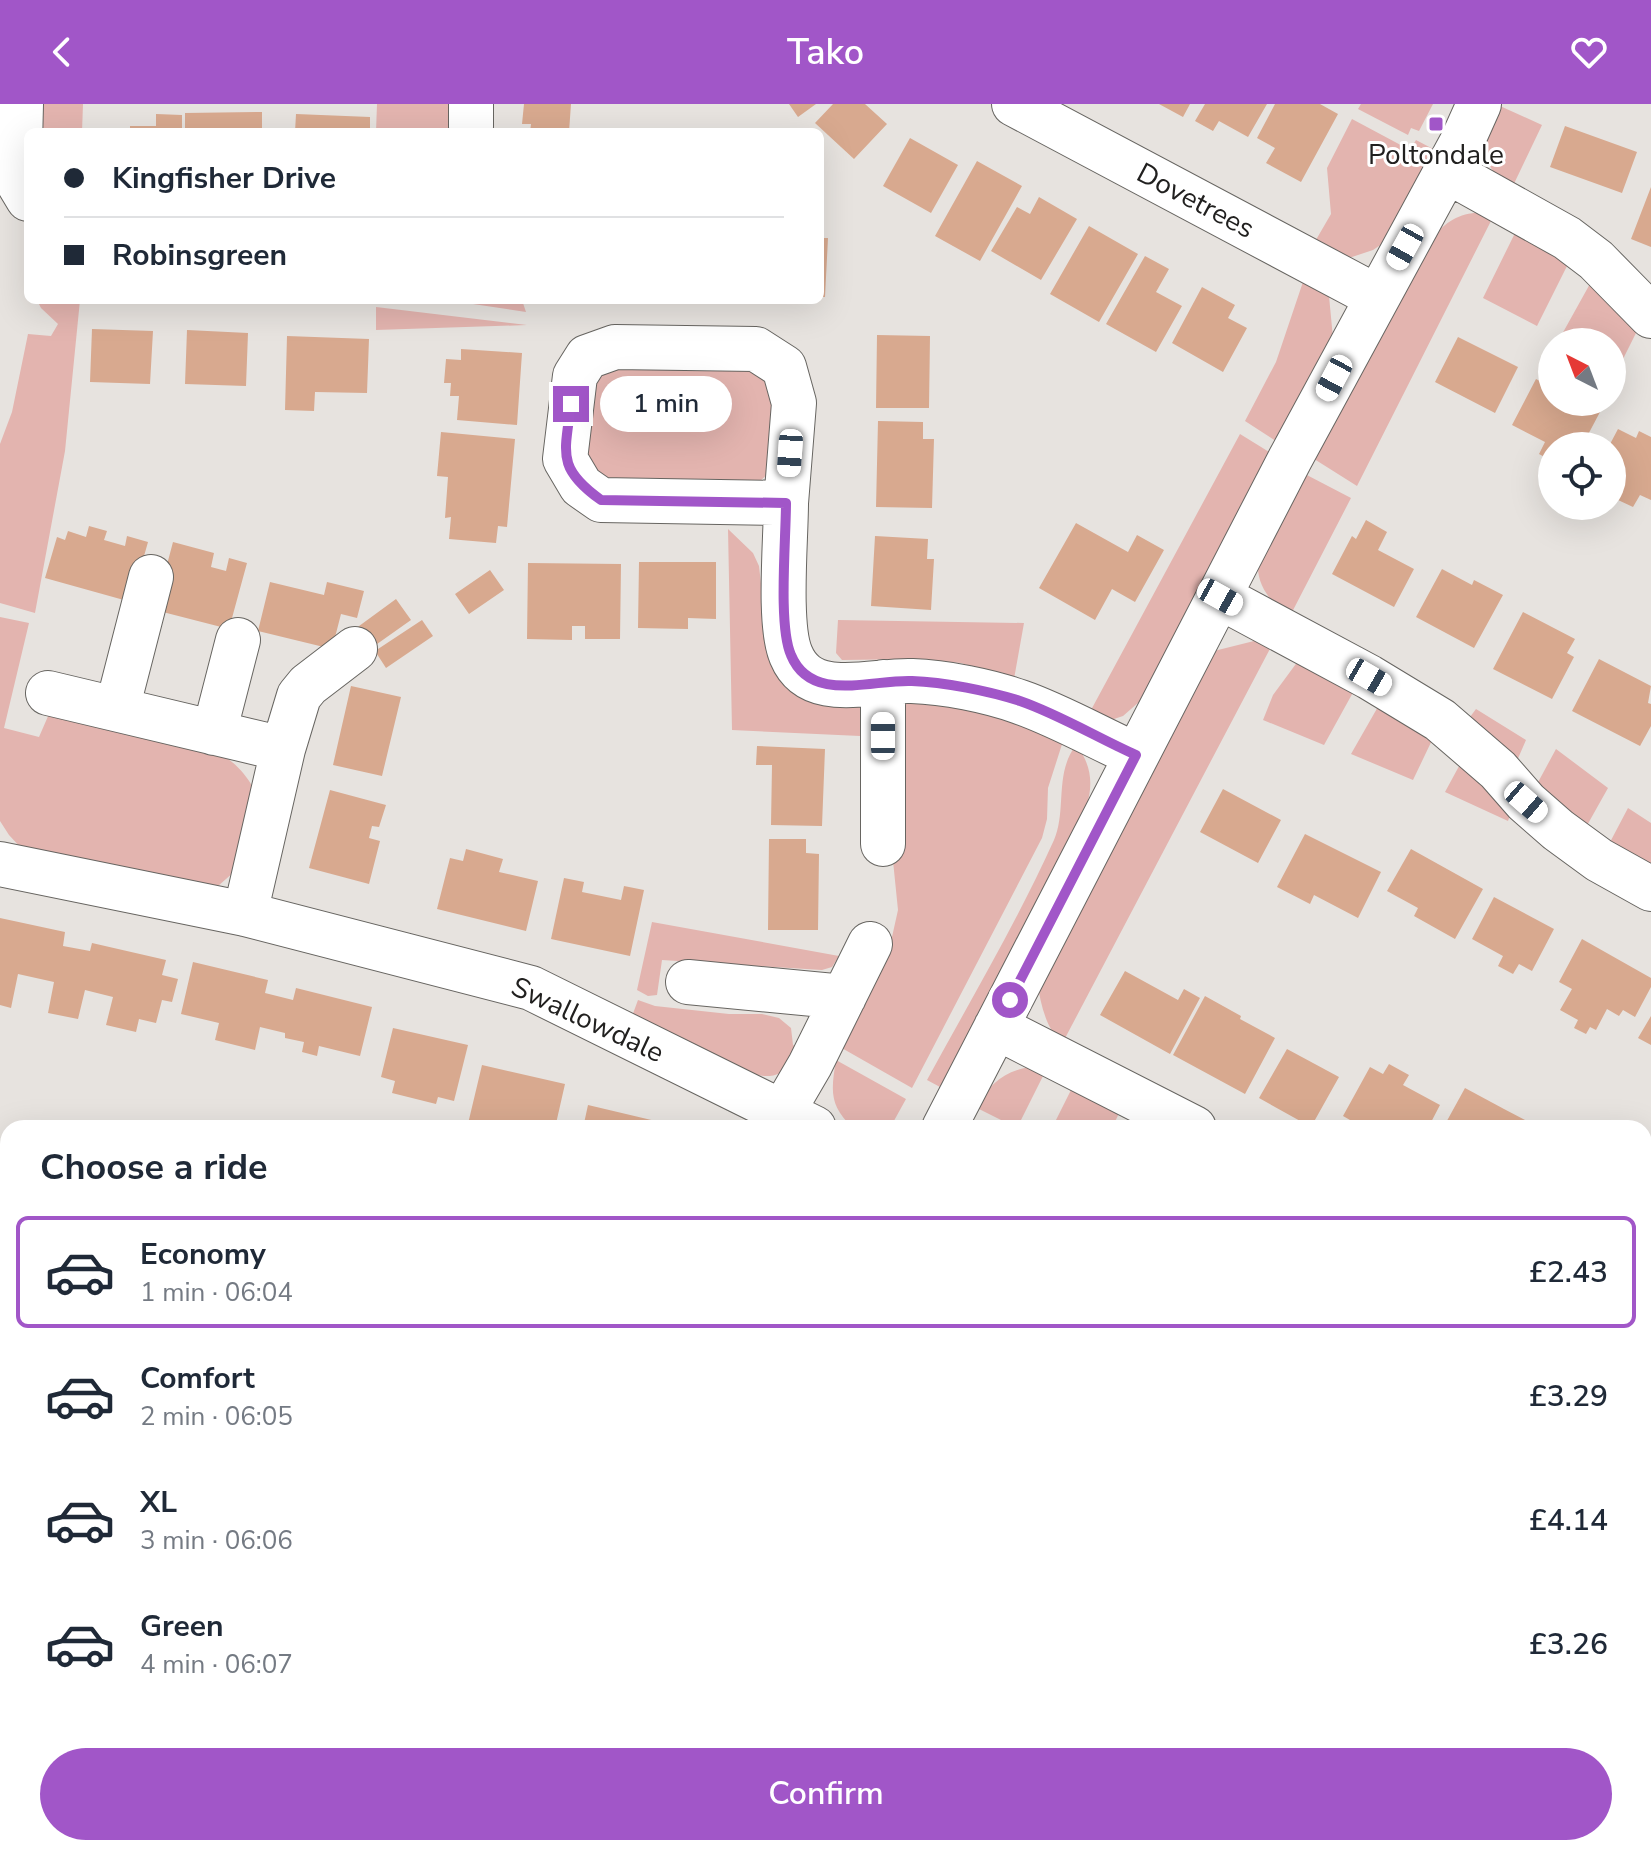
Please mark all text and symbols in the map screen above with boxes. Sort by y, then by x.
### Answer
text: Tako [787,28,864,77]
icon: back [40,30,84,74]
icon: heart [1567,30,1611,74]
marker: Poltondale [1427,115,1445,133]
place label: Poltondale [1368,136,1504,174]
street label: Dovetrees [1130,154,1261,248]
text: Kingfisher Drive [112,158,336,199]
car [1383,220,1427,274]
text: Robinsgreen [112,235,287,276]
north arrow [1538,328,1626,416]
map controls [1538,328,1626,520]
car [1312,351,1356,405]
callout: 1 min [599,376,731,432]
route end [553,386,589,422]
text: 1 min [633,386,699,421]
car [776,428,804,478]
button: locate [1538,432,1626,520]
car [1193,575,1247,619]
car [1342,655,1396,699]
car [871,712,895,760]
car [1500,777,1552,827]
street label: Swallowdale [505,968,670,1072]
route start [992,982,1028,1018]
text: Choose a ride [40,1143,268,1192]
text: Economy [140,1234,266,1275]
icon: car [44,1236,116,1308]
text: £2.43 [1529,1252,1608,1293]
text: 1 min · 06:04 [140,1275,293,1310]
text: Comfort [140,1358,255,1399]
icon: car [44,1360,116,1432]
text: £3.29 [1529,1376,1608,1417]
text: 2 min · 06:05 [140,1399,293,1434]
text: XL [140,1482,177,1523]
icon: car [44,1484,116,1556]
text: £4.14 [1529,1500,1608,1541]
text: 3 min · 06:06 [140,1523,293,1558]
text: Green [140,1606,224,1647]
icon: car [44,1608,116,1680]
text: £3.26 [1529,1624,1608,1665]
text: 4 min · 06:07 [140,1647,293,1682]
button: Confirm [40,1748,1612,1840]

